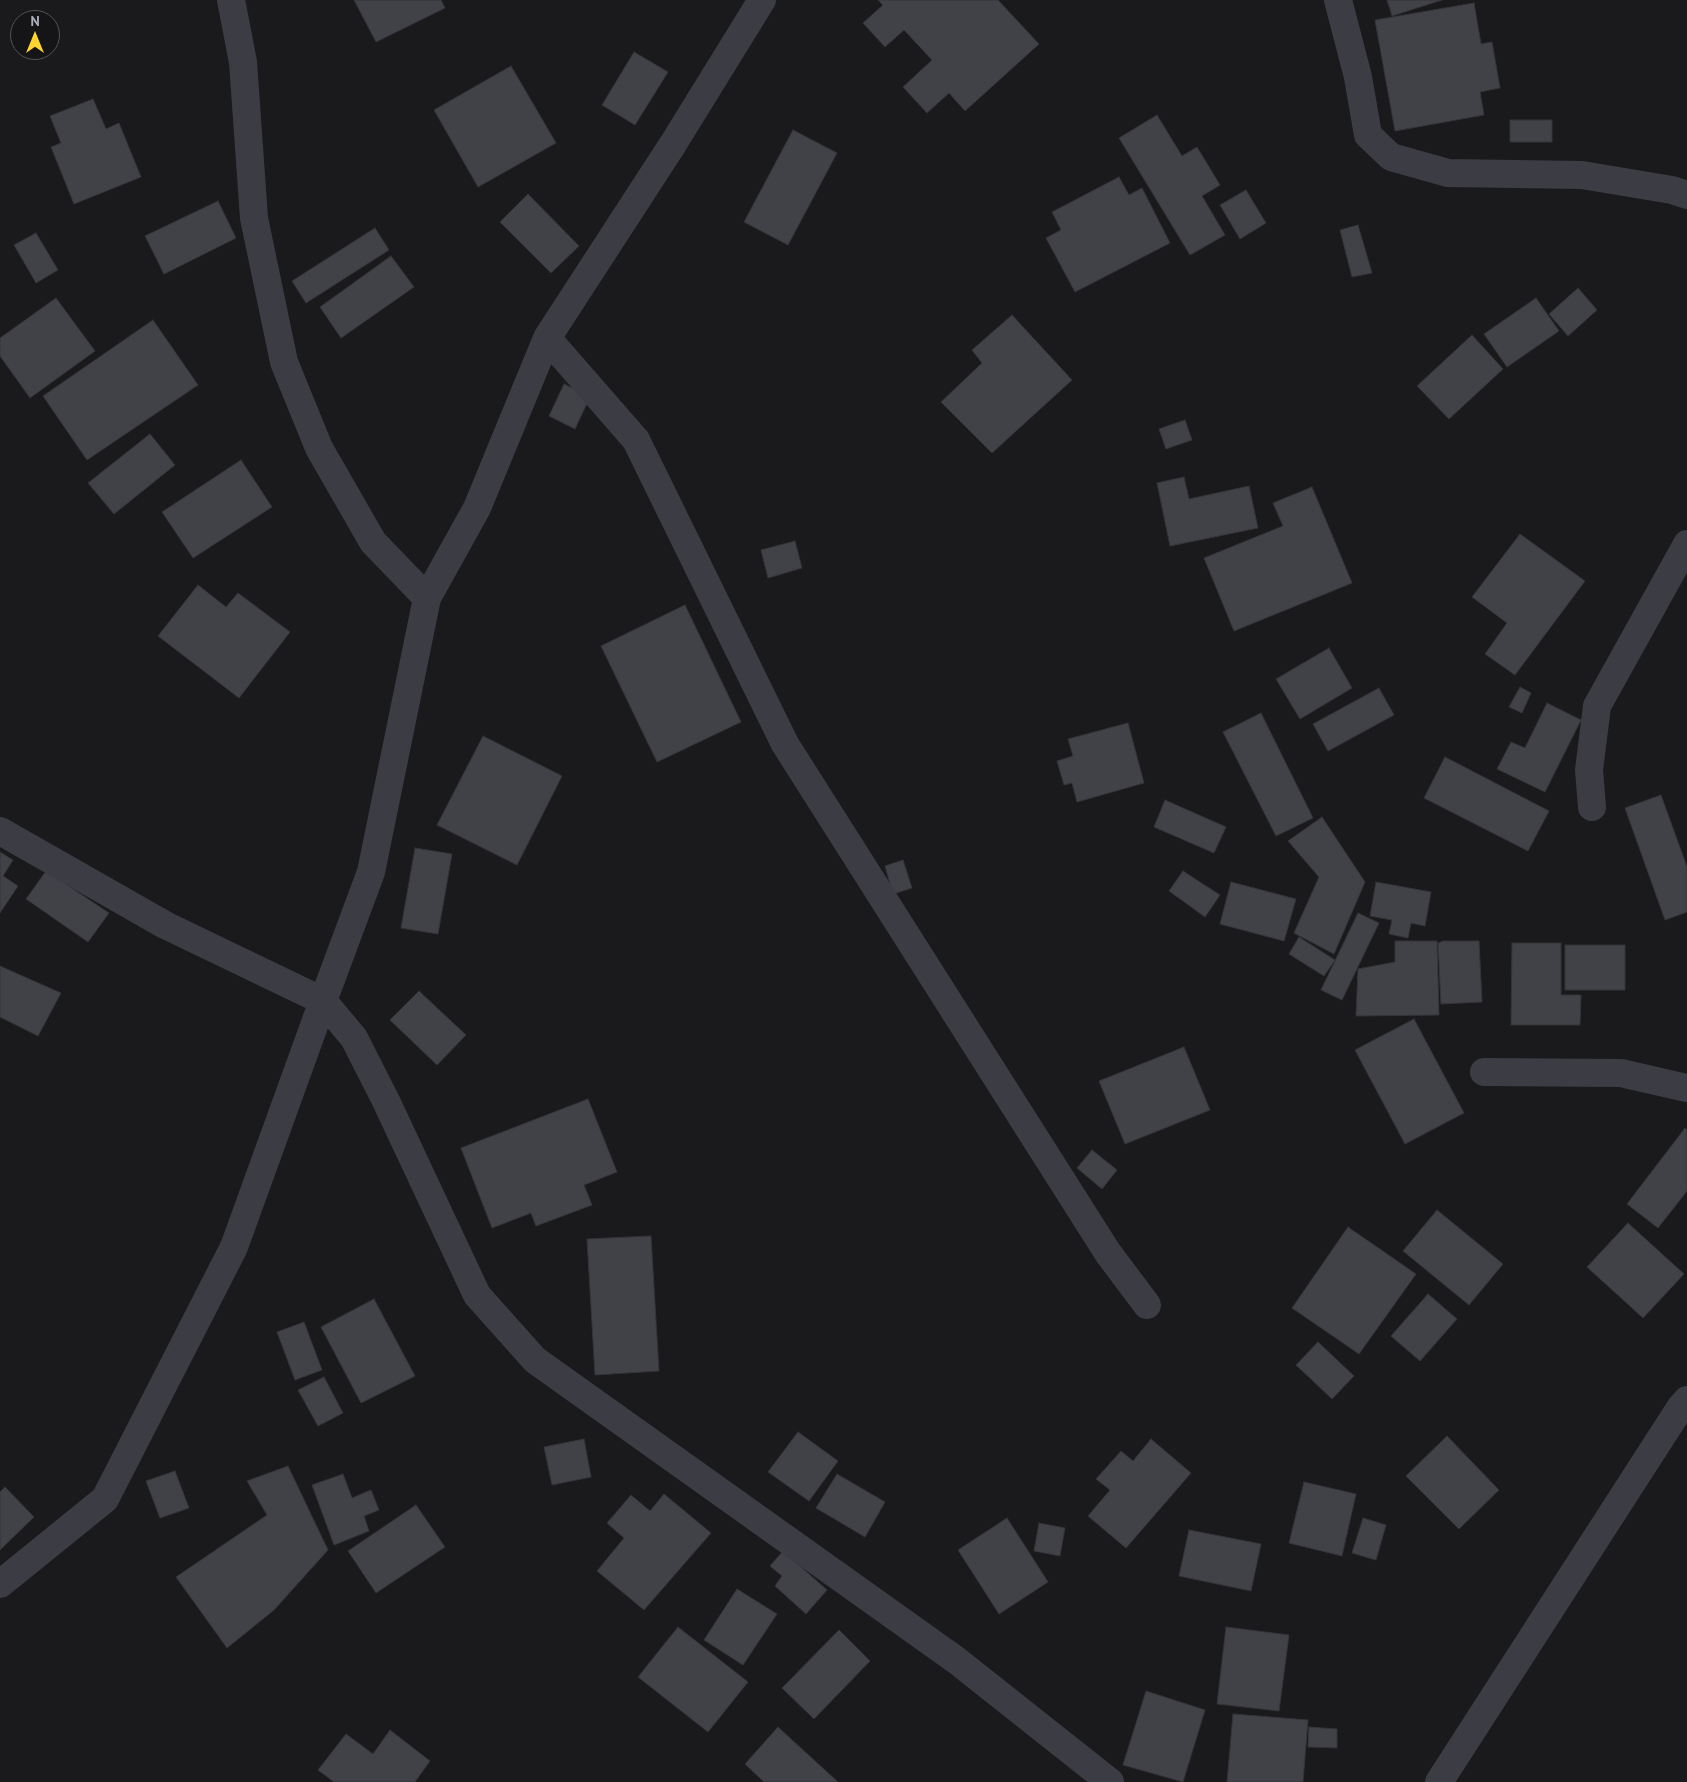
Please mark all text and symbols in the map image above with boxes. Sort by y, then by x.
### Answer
north arrow [10,10,60,60]
text: N [30,12,40,30]

